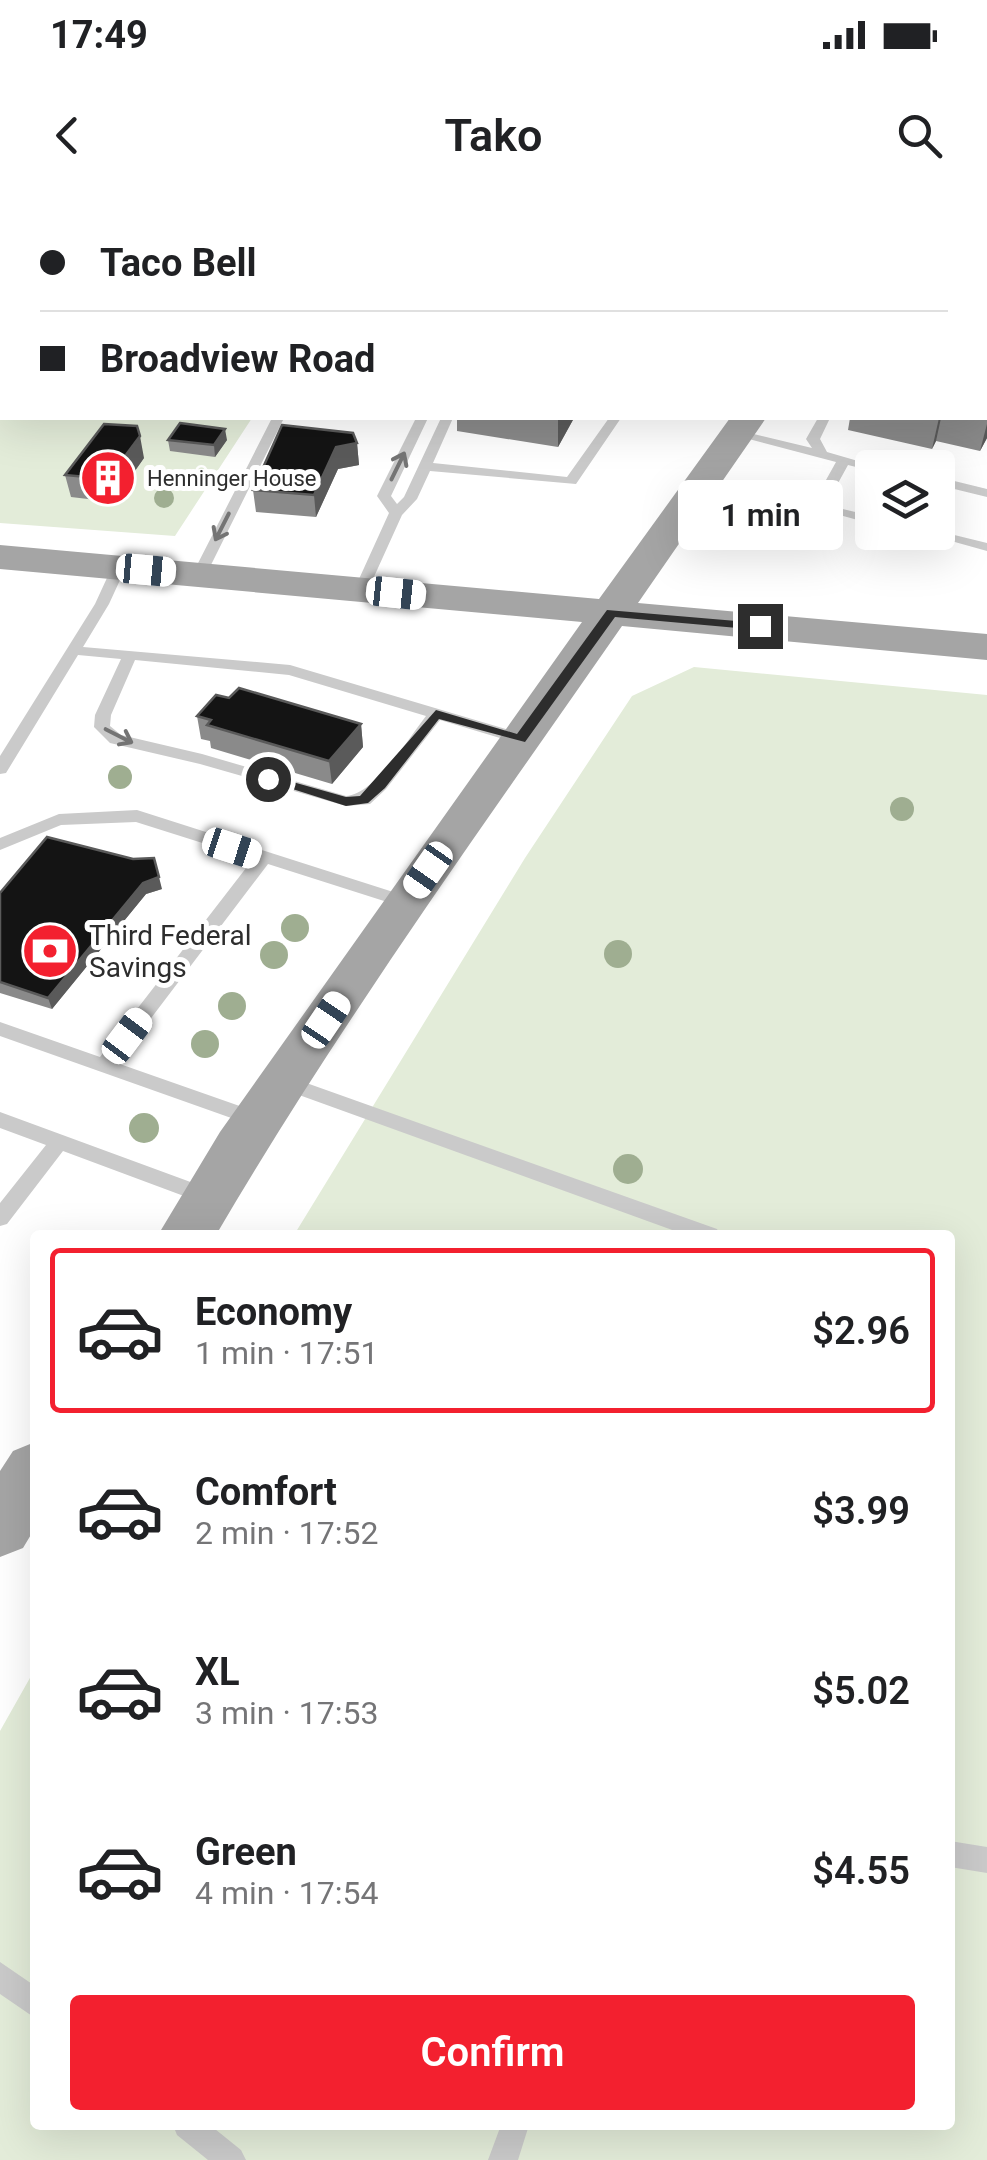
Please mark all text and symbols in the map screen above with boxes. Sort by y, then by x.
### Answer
text: 17:49 [50,13,148,57]
icon: back [40,108,95,163]
icon: search [892,108,947,163]
text: Tako [445,109,542,162]
text: Taco Bell [100,241,257,285]
text: Broadview Road [100,337,375,381]
building icon: Henninger House [78,448,138,508]
map controls [855,450,955,550]
button: layers [855,450,955,550]
one-way arrow [390,452,409,482]
place label: Henninger House [147,466,316,491]
callout: 1 min [678,481,842,551]
text: 1 min [720,496,801,534]
one-way arrow [212,512,231,542]
car [115,552,177,588]
car [365,575,427,611]
route end [738,604,783,649]
one-way arrow [104,728,133,747]
route start [246,757,291,802]
car [199,824,265,872]
car [399,837,457,903]
place label: Third Federal Savings [89,919,252,984]
bank icon: Third Federal Savings [20,921,80,981]
car [297,987,355,1053]
car [97,1003,157,1069]
icon: car [75,1286,165,1376]
text: Economy [195,1290,352,1334]
text: $2.96 [812,1309,910,1353]
text: 1 min · 17:51 [195,1334,378,1372]
icon: car [75,1466,165,1556]
text: Comfort [195,1470,337,1514]
text: $3.99 [812,1489,910,1533]
text: 2 min · 17:52 [195,1514,378,1552]
icon: car [75,1646,165,1736]
text: XL [195,1650,240,1694]
text: $5.02 [812,1669,910,1713]
text: 3 min · 17:53 [195,1694,378,1732]
icon: car [75,1826,165,1916]
text: Green [195,1830,297,1874]
text: $4.55 [812,1849,910,1893]
text: 4 min · 17:54 [195,1874,378,1912]
button: Confirm [70,1995,915,2110]

